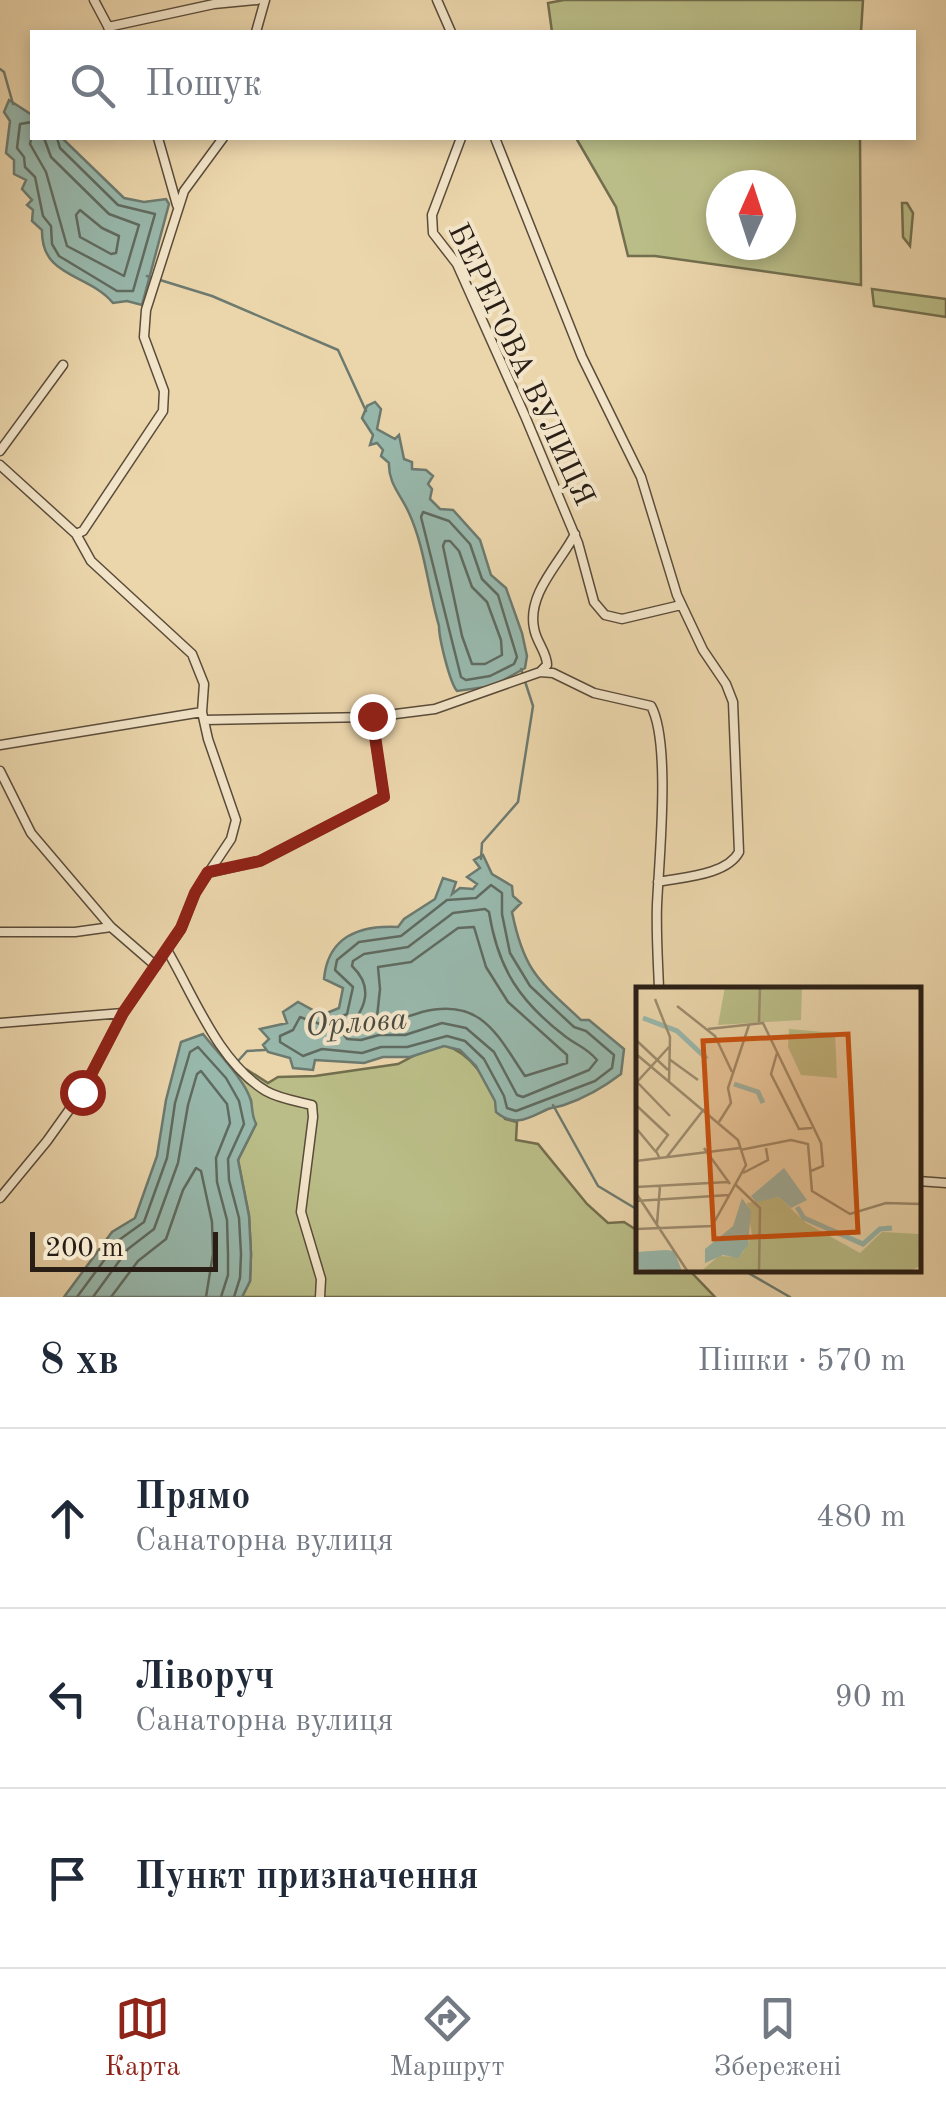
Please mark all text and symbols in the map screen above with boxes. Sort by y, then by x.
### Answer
search box [30,30,916,140]
icon: search [65,58,120,113]
text: Пошук [145,66,262,104]
north arrow [706,170,796,260]
street label: БЕРЕГОВА ВУЛИЦЯ [442,219,599,511]
route end [350,694,396,740]
inset map [636,987,921,1272]
water label: Орлова [304,1004,408,1044]
route start [60,1070,106,1116]
scale bar [30,1227,218,1272]
text: 200 m [45,1235,124,1263]
text: 8 хв [40,1341,119,1383]
text: Пішки · 570 m [698,1346,906,1378]
text: Прямо [135,1479,250,1517]
icon: ahead [40,1491,95,1546]
text: 480 m [816,1502,906,1534]
text: Санаторна вулиця [135,1526,394,1558]
text: Ліворуч [135,1659,274,1697]
icon: left [40,1671,95,1726]
text: 90 m [835,1682,906,1714]
text: Санаторна вулиця [135,1706,394,1738]
icon: arrive [40,1851,95,1906]
text: Пункт призначення [135,1859,479,1897]
tab: Карта [105,1991,180,2086]
tab: Маршрут [390,1991,505,2086]
tab: Збережені [714,1991,841,2086]

